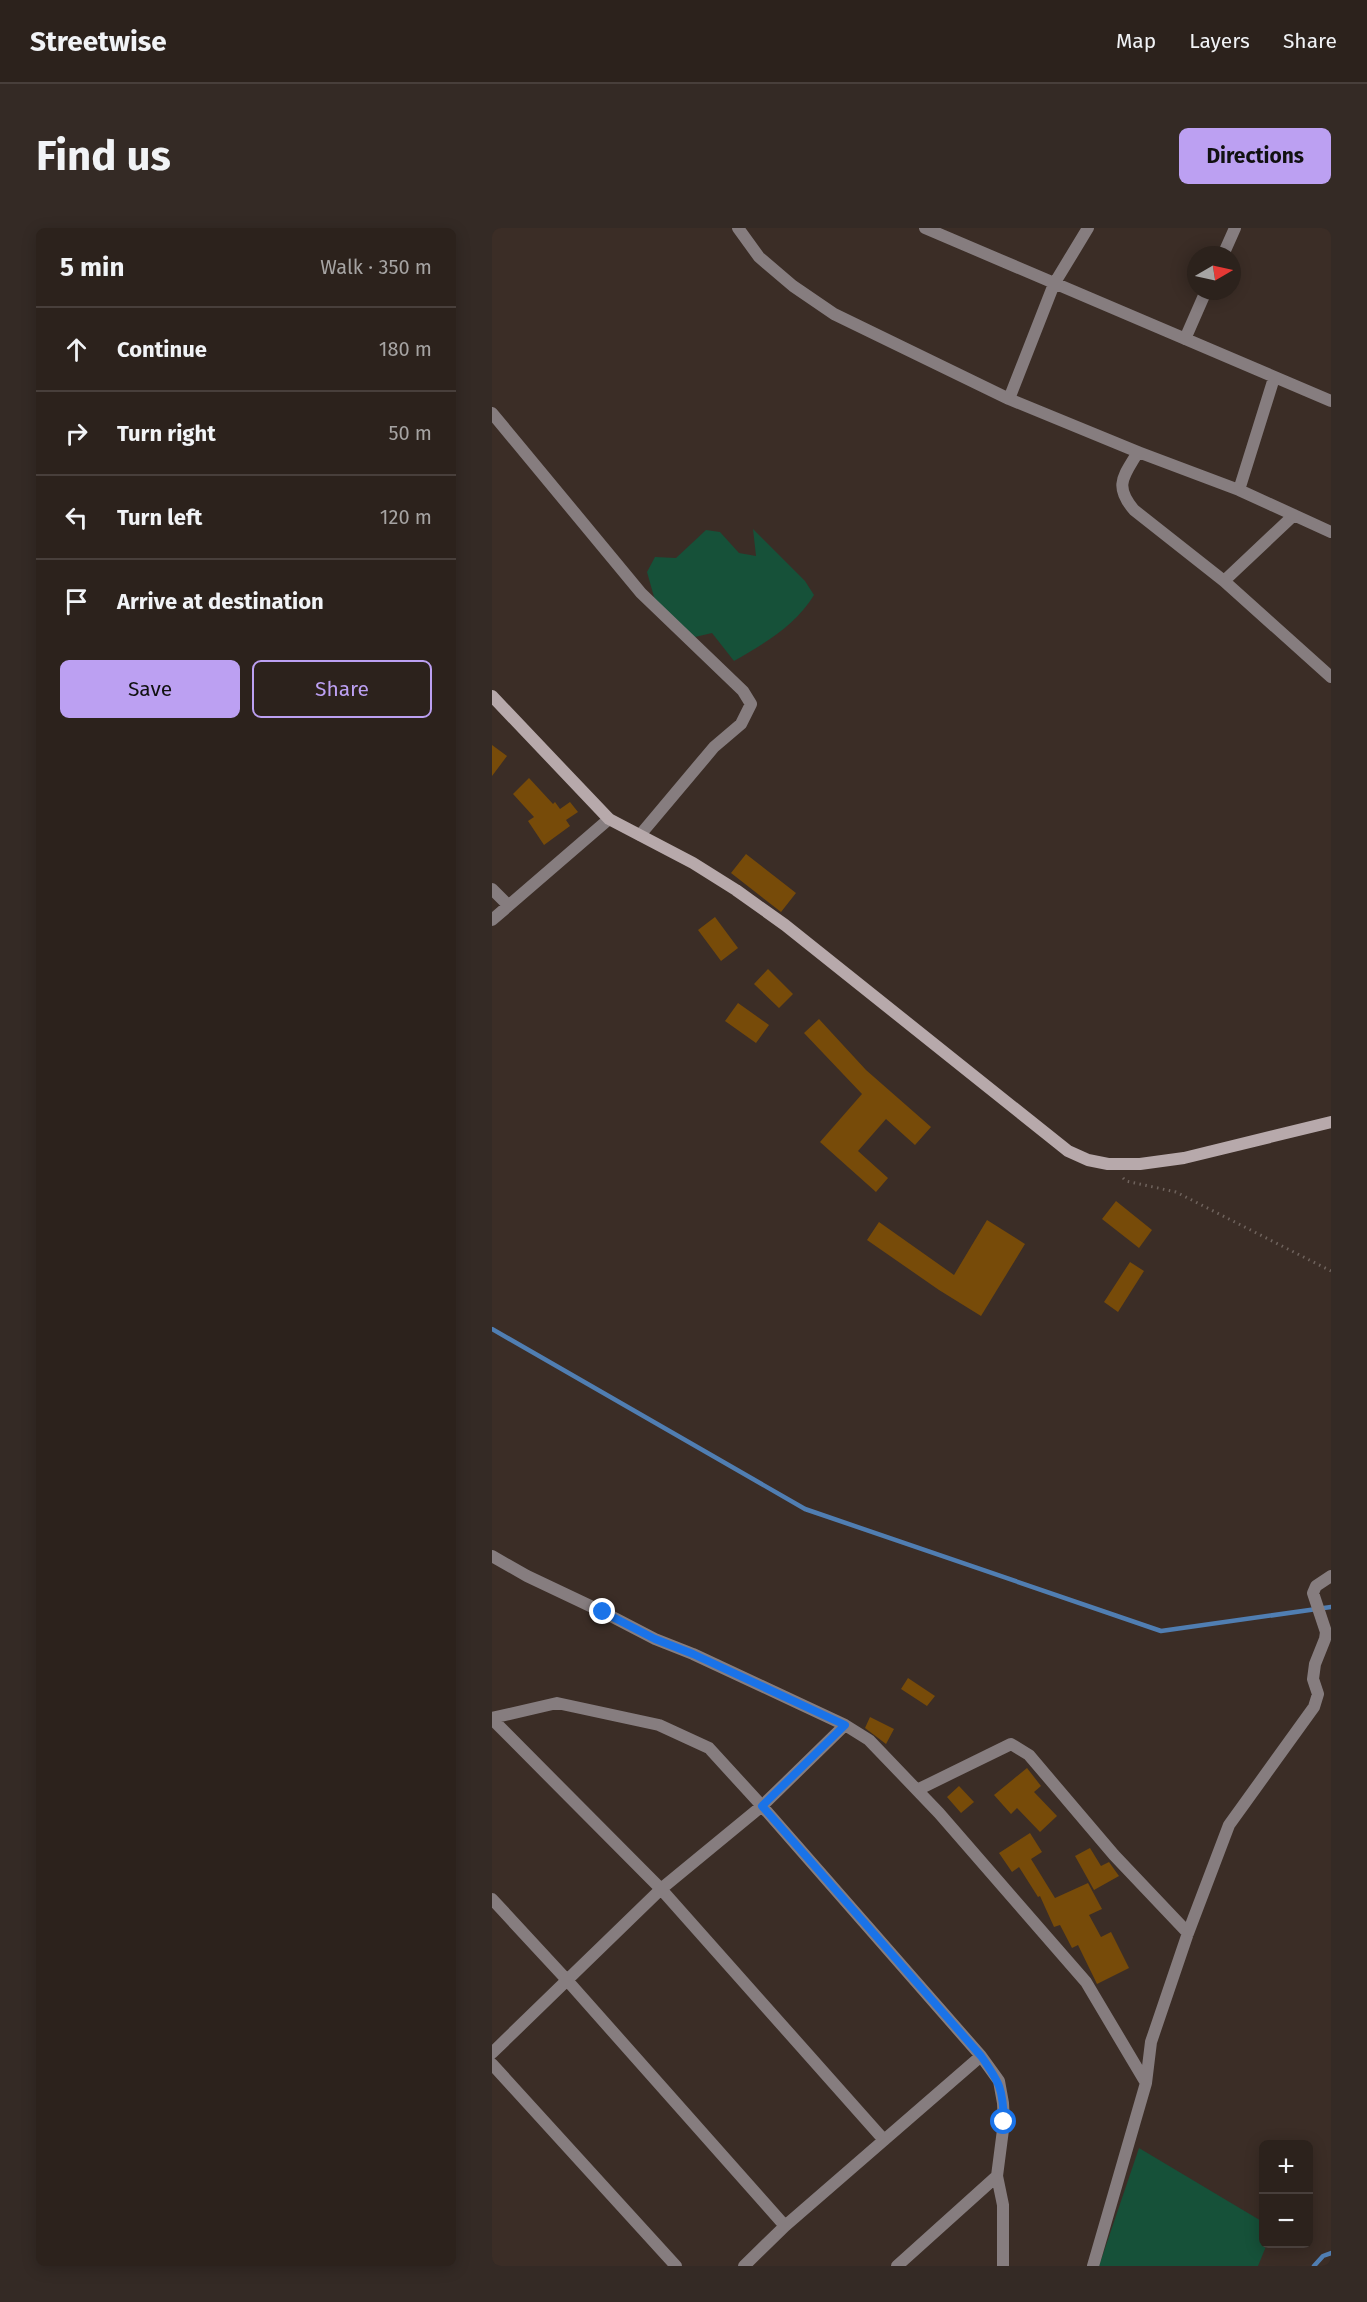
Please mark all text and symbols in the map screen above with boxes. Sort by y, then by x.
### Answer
text: Streetwise [30,25,167,58]
text: Map [1116,28,1156,54]
text: Layers [1189,28,1250,54]
text: Share [1283,28,1337,54]
button: Directions [1179,128,1331,184]
text: Find us [36,131,171,181]
north arrow [1187,246,1241,300]
text: 5 min [60,252,124,283]
text: Walk · 350 m [320,255,432,279]
icon: ahead [60,333,93,366]
text: Continue [117,336,207,363]
text: 180 m [379,337,432,361]
icon: right [60,417,93,450]
text: Turn right [117,420,216,447]
text: 50 m [388,421,432,445]
icon: left [60,501,93,534]
text: Turn left [117,504,202,531]
text: 120 m [380,505,432,529]
icon: arrive [60,585,93,618]
text: Arrive at destination [117,588,324,615]
button: Save [60,660,240,718]
button: Share [252,660,432,718]
route end [589,1598,615,1624]
route start [990,2108,1016,2134]
map controls [1259,2140,1313,2248]
button: + [1259,2140,1313,2194]
button: − [1259,2194,1313,2248]

